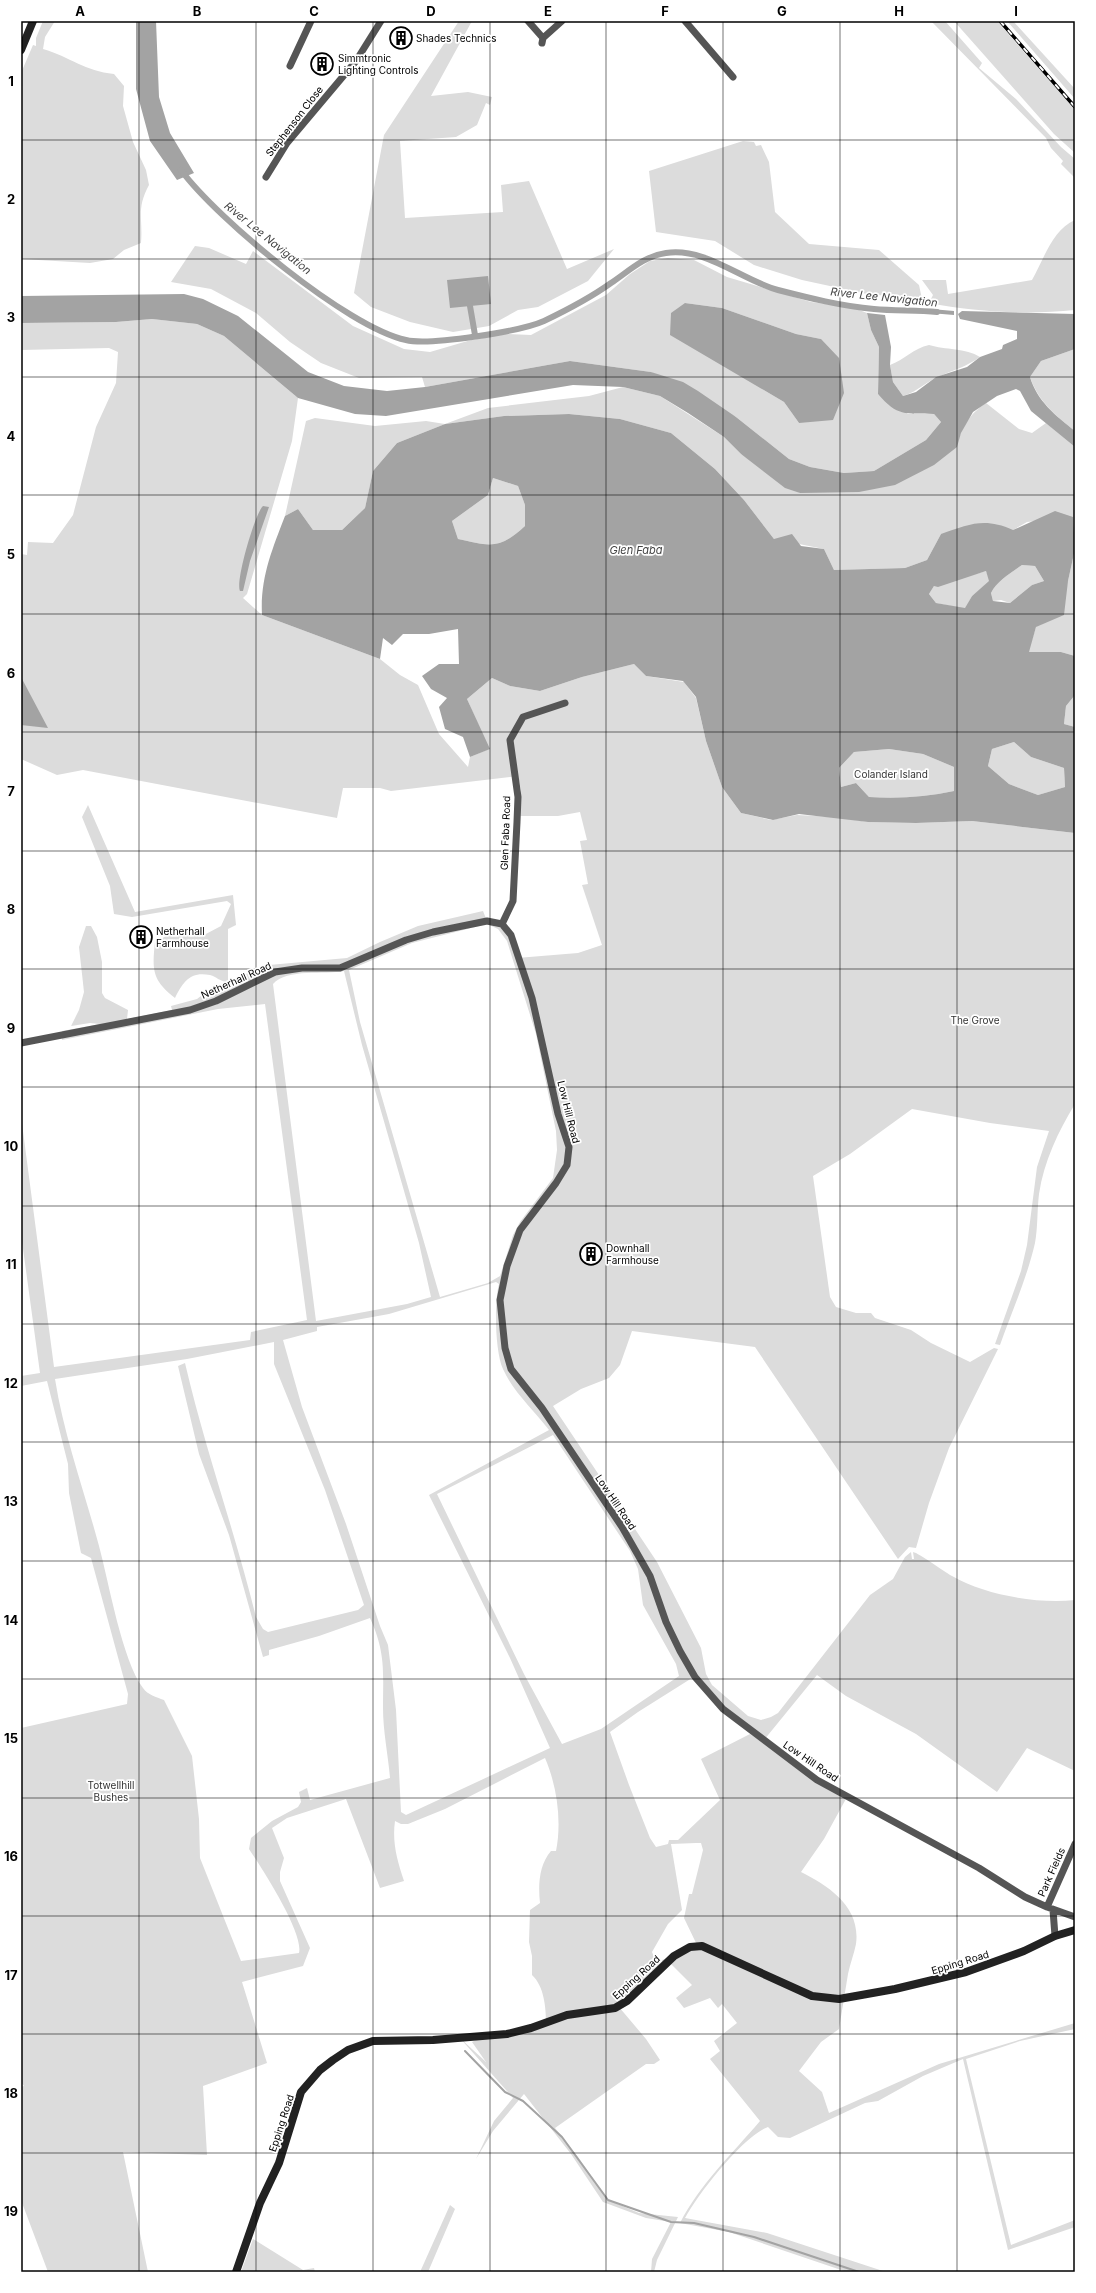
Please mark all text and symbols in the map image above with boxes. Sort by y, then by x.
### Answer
text: A [75,3,85,19]
text: B [193,3,202,19]
text: C [309,3,319,19]
text: D [426,3,436,19]
text: E [544,3,552,19]
text: F [661,3,669,19]
text: G [777,3,787,19]
text: H [894,3,904,19]
text: I [1014,3,1018,19]
building icon: Shades Technics [388,25,414,51]
place label: Shades Technics [416,32,496,44]
building icon: Simmtronic Lighting Controls [309,51,335,77]
place label: Simmtronic Lighting Controls [338,52,418,76]
text: 1 [8,73,14,89]
street label: Stephenson Close [263,83,325,159]
text: 2 [7,191,15,207]
water label: River Lee Navigation [222,199,315,278]
water label: River Lee Navigation [830,284,939,310]
text: 3 [7,309,15,325]
text: 4 [7,428,16,444]
water label: Glen Faba [609,543,663,557]
text: 5 [7,546,15,562]
text: 6 [7,665,15,681]
park label: Colander Island [854,768,928,780]
text: 7 [7,783,15,799]
street label: Glen Faba Road [498,796,512,870]
text: 8 [7,901,15,917]
building icon: Netherhall Farmhouse [128,924,154,950]
place label: Netherhall Farmhouse [156,925,209,949]
street label: Netherhall Road [199,959,273,1001]
park label: The Grove [950,1014,1000,1026]
text: 9 [7,1020,15,1036]
street label: Low Hill Road [555,1079,583,1145]
text: 10 [4,1138,18,1154]
building icon: Downhall Farmhouse [578,1241,604,1267]
place label: Downhall Farmhouse [606,1242,659,1266]
text: 11 [5,1256,17,1272]
text: 12 [4,1375,18,1391]
street label: Low Hill Road [593,1472,639,1532]
text: 13 [4,1493,18,1509]
text: 14 [4,1612,18,1628]
text: 15 [4,1730,18,1746]
street label: Low Hill Road [781,1738,841,1784]
park label: Totwellhill Bushes [88,1779,134,1803]
street label: Park Fields [1035,1846,1067,1898]
text: 16 [4,1848,18,1864]
street label: Epping Road [930,1948,990,1976]
street label: Epping Road [610,1953,662,2001]
text: 17 [4,1967,18,1983]
text: 18 [4,2085,18,2101]
street label: Epping Road [266,2093,296,2153]
text: 19 [4,2203,18,2219]

